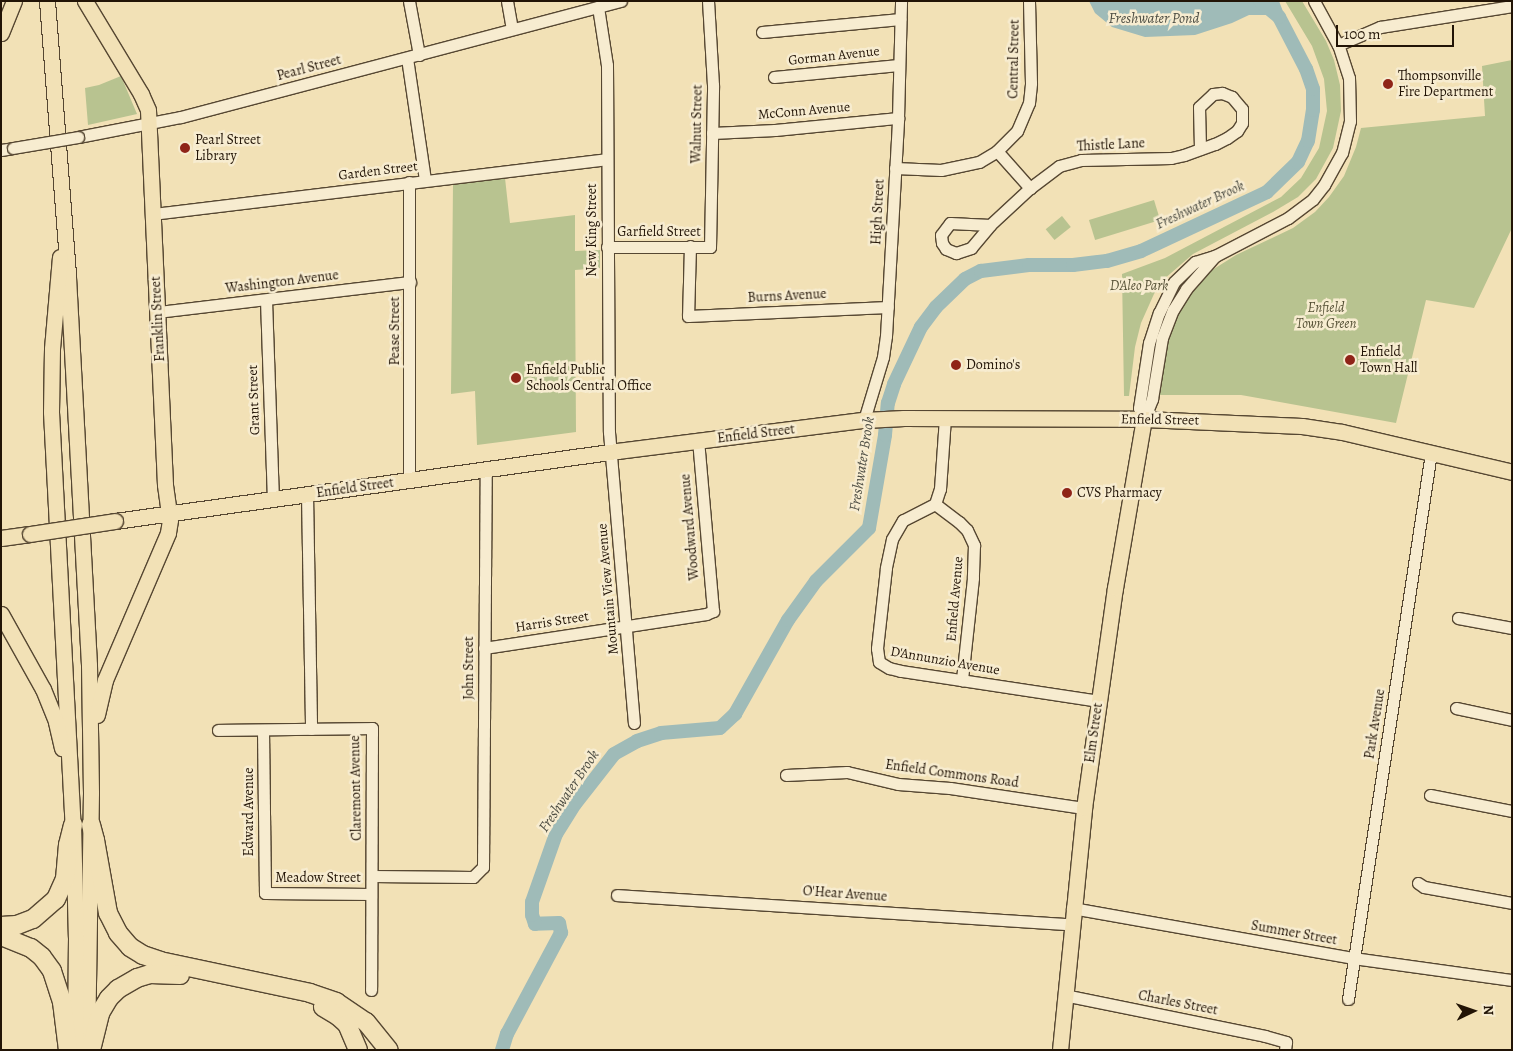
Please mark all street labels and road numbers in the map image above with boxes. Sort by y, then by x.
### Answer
street label: Central Street [1005,19,1023,99]
street label: Gorman Avenue [788,43,880,69]
street label: Pearl Street [275,51,343,85]
street label: Walnut Street [688,84,706,164]
street label: McConn Avenue [757,99,851,123]
street label: Thistle Lane [1077,135,1145,155]
street label: Garden Street [337,158,419,184]
street label: High Street [868,179,888,245]
street label: New King Street [584,183,600,277]
street label: Garfield Street [617,224,701,240]
street label: Washington Avenue [224,267,340,297]
street label: Franklin Street [147,276,169,362]
street label: Burns Avenue [747,286,827,306]
street label: Pease Street [387,297,403,365]
street label: Grant Street [244,365,264,435]
street label: Enfield Street [1121,411,1199,429]
street label: Enfield Street [716,421,796,447]
street label: Woodward Avenue [677,473,703,581]
street label: Enfield Street [315,474,395,502]
street label: Mountain View Avenue [594,523,622,655]
street label: Enfield Avenue [943,556,967,642]
street label: Harris Street [514,608,590,636]
street label: John Street [461,636,477,700]
street label: D'Annunzio Avenue [889,643,1001,679]
street label: Park Avenue [1361,688,1389,760]
street label: Elm Street [1081,702,1107,764]
street label: Claremont Avenue [347,735,365,841]
street label: Enfield Commons Road [884,756,1020,792]
street label: Edward Avenue [241,768,257,856]
street label: Meadow Street [275,870,361,886]
street label: O'Hear Avenue [802,883,888,905]
street label: Summer Street [1250,917,1338,949]
street label: Charles Street [1137,987,1219,1019]

